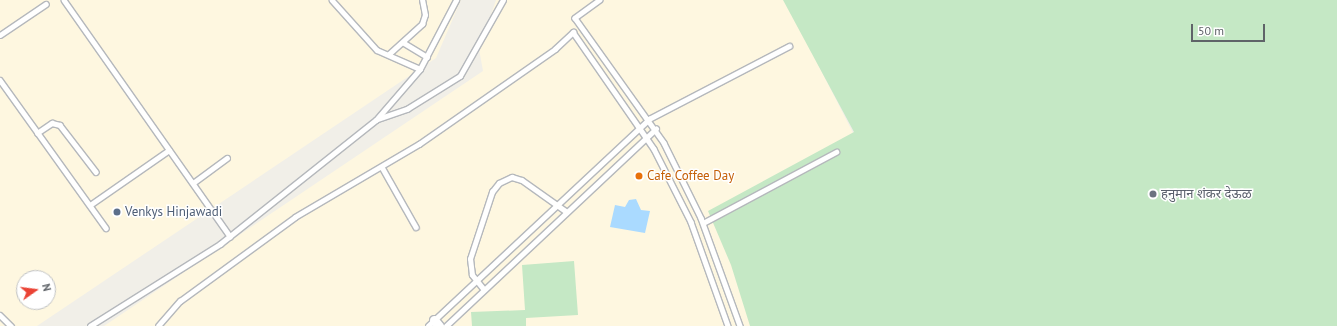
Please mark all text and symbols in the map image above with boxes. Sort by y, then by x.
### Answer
scale bar [1193,16,1267,42]
text: 50 m [1198,23,1224,38]
place label: Cafe Coffee Day [647,168,734,184]
marker: Cafe Coffee Day [634,171,644,181]
place label: हनुमान शंकर देऊळ [1161,186,1252,202]
marker: हनुमान शंकर देऊळ [1148,189,1158,199]
place label: Venkys Hinjawadi [125,204,222,220]
marker: Venkys Hinjawadi [112,207,122,217]
north arrow [16,270,56,310]
text: N [39,282,54,293]

